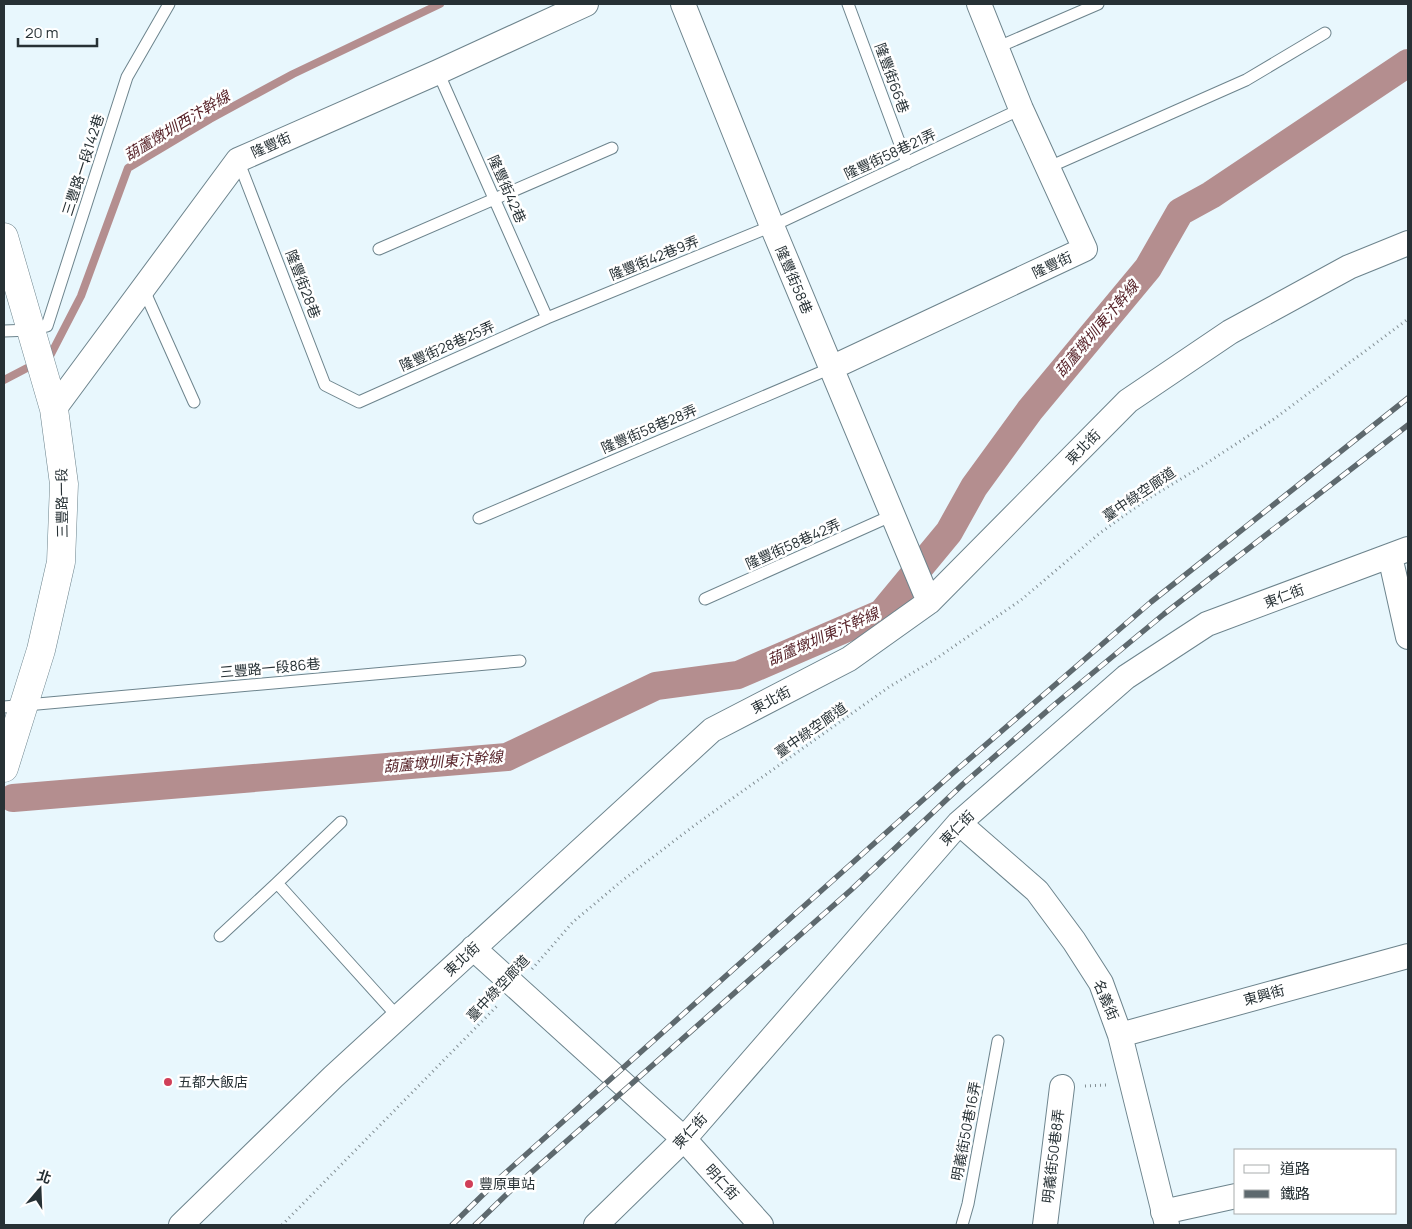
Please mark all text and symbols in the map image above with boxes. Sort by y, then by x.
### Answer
scale bar [18,15,96,47]
text: 20 m [25,22,58,43]
street label: 隆豐街66巷 [871,40,914,116]
water label: 葫蘆燉圳西汴幹線 [120,85,235,165]
street label: 三豐路一段142巷 [57,112,108,218]
street label: 隆豐街58巷21弄 [841,124,939,183]
street label: 隆豐街 [248,127,294,162]
street label: 隆豐街42巷 [484,152,531,226]
street label: 隆豐街42巷9弄 [606,231,701,284]
street label: 隆豐街58巷 [772,243,817,317]
street label: 隆豐街28巷 [282,247,325,321]
street label: 隆豐街 [1029,247,1075,282]
water label: 葫蘆墩圳東汴幹線 [1050,274,1145,381]
street label: 隆豐街28巷25弄 [396,316,497,375]
street label: 隆豐街58巷28弄 [598,400,700,457]
street label: 東北街 [1061,425,1104,468]
street label: 臺中綠空廊道 [1099,462,1179,525]
street label: 三豐路一段 [51,468,72,538]
street label: 隆豐街58巷42弄 [742,514,843,573]
street label: 東仁街 [1261,579,1307,612]
water label: 葫蘆墩圳東汴幹線 [764,602,884,671]
street label: 三豐路一段86巷 [219,654,321,681]
street label: 東北街 [748,682,794,718]
street label: 臺中綠空廊道 [771,698,851,761]
water label: 葫蘆墩圳東汴幹線 [382,746,506,777]
street label: 東仁街 [935,806,978,849]
street label: 東北街 [440,937,483,980]
street label: 臺中綠空廊道 [462,950,533,1025]
street label: 名義街 [1090,977,1123,1023]
street label: 東興街 [1241,980,1287,1009]
place label: 五都大飯店 [178,1072,248,1091]
marker: 五都大飯店 [162,1076,174,1088]
street label: 明義街50巷16弄 [947,1080,984,1182]
street label: 明義街50巷8弄 [1037,1108,1068,1204]
street label: 東仁街 [668,1109,711,1152]
legend [1234,1149,1397,1214]
text: 道路 [1280,1158,1310,1179]
street label: 明仁街 [701,1160,743,1204]
north arrow [15,1164,65,1214]
text: 北 [35,1165,54,1187]
place label: 豐原車站 [479,1174,535,1193]
marker: 豐原車站 [463,1178,475,1190]
text: 鐵路 [1280,1183,1310,1204]

